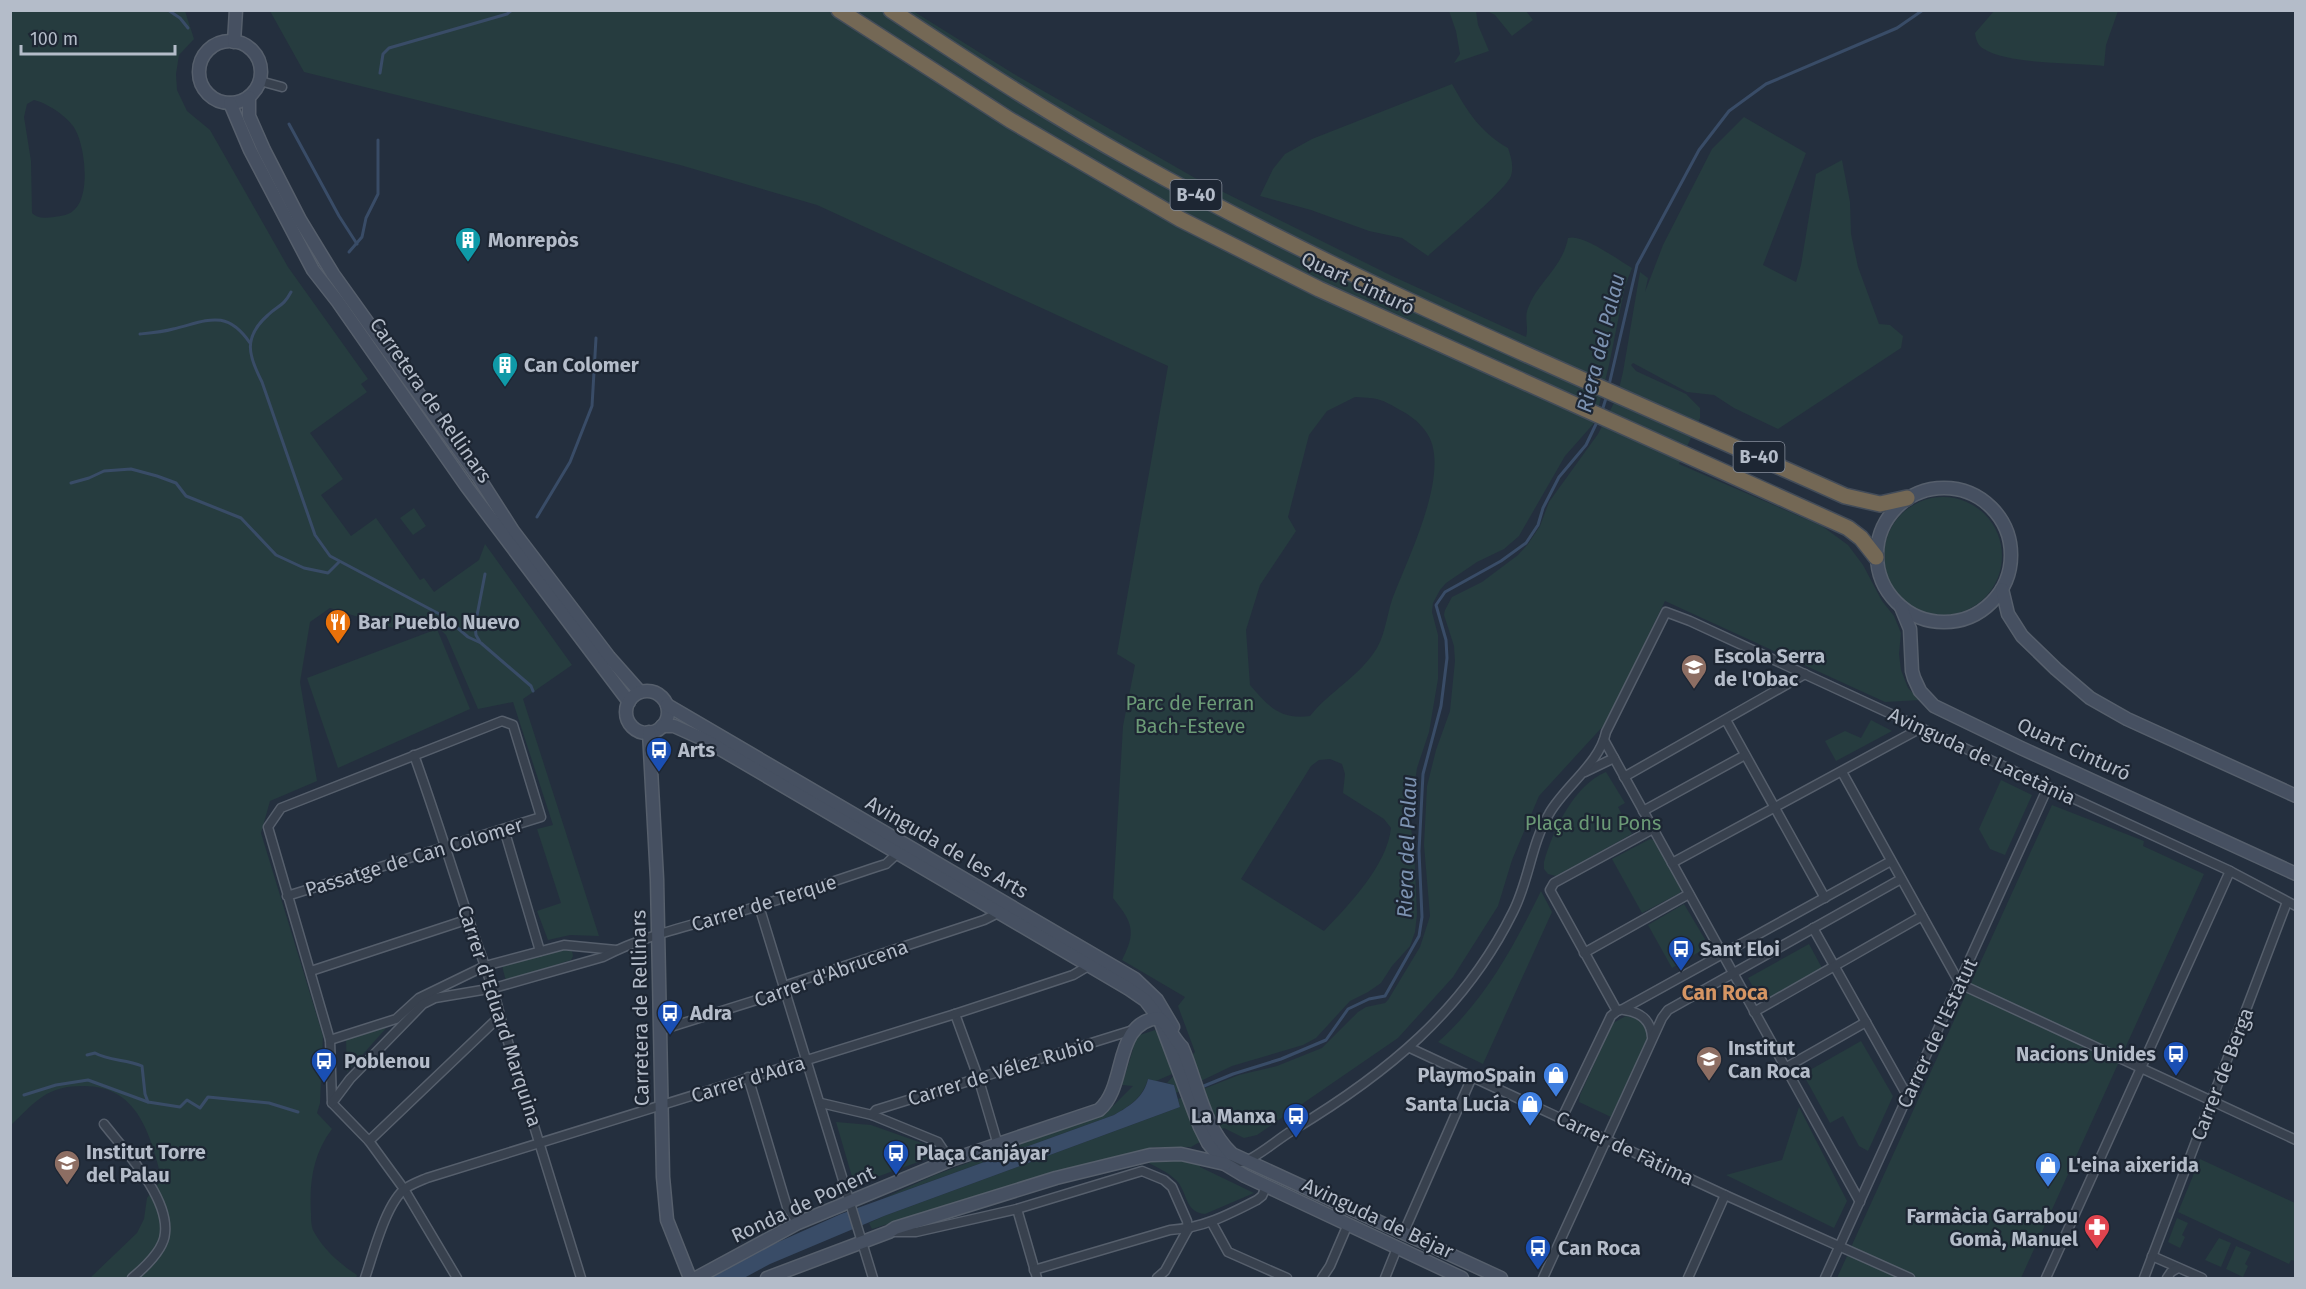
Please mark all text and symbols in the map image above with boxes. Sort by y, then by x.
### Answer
scale bar [21,18,176,56]
text: 100 m [30,28,78,50]
road number: B-40 [1170,180,1222,210]
building icon: Monrepòs [453,225,483,263]
place label: Monrepòs [488,228,579,252]
street label: Quart Cinturó [1297,246,1419,320]
water label: Riera del Palau [1571,271,1631,415]
street label: Carretera de Rellinars [365,313,497,487]
building icon: Can Colomer [490,350,520,388]
place label: Can Colomer [524,353,640,377]
road number: B-40 [1734,442,1784,472]
restaurant icon: Bar Pueblo Nuevo [323,607,353,645]
place label: Bar Pueblo Nuevo [358,610,520,634]
place label: Escola Serra de l'Obac [1714,644,1825,691]
school or university icon: Escola Serra de l'Obac [1679,652,1709,690]
park label: Parc de Ferran Bach-Esteve [1126,691,1254,738]
street label: Avinguda de Lacetània [1885,702,2079,810]
street label: Quart Cinturó [2013,712,2135,786]
bus stop icon: Arts [644,735,674,773]
place label: Arts [677,738,716,762]
water label: Riera del Palau [1392,776,1422,918]
street label: Avinguda de les Arts [861,791,1033,903]
park label: Plaça d'Iu Pons [1525,811,1661,836]
street label: Passatge de Can Colomer [302,812,526,902]
street label: Carrer de Terque [688,870,840,936]
street label: Carrer d'Eduard Marquina [453,902,547,1130]
street label: Carretera de Rellinars [626,910,654,1106]
street label: Carrer d'Abrucena [751,934,911,1012]
bus stop icon: Sant Eloi [1666,934,1696,972]
place label: Sant Eloi [1700,937,1780,961]
street label: Carrer de l'Estatut [1892,953,1983,1112]
district label: Can Roca [1682,980,1768,1006]
bus stop icon: Adra [655,998,685,1036]
place label: Adra [689,1001,732,1025]
street label: Carrer de Berga [2186,1004,2258,1144]
street label: Carrer de Vélez Rubio [905,1031,1097,1111]
place label: Institut Can Roca [1728,1036,1811,1083]
bus stop icon: Nacions Unides [2161,1039,2191,1077]
place label: Nacions Unides [2016,1042,2156,1066]
school or university icon: Institut Can Roca [1694,1044,1724,1082]
bus stop icon: Poblenou [309,1046,339,1084]
place label: Poblenou [344,1049,431,1073]
street label: Carrer d'Adra [688,1050,808,1108]
shop icon: PlaymoSpain [1541,1060,1571,1098]
place label: PlaymoSpain [1417,1063,1536,1087]
shop icon: Santa Lucía [1515,1089,1545,1127]
place label: Santa Lucía [1405,1092,1510,1116]
bus stop icon: La Manxa [1281,1101,1311,1139]
place label: La Manxa [1191,1104,1276,1128]
street label: Carrer de Fàtima [1552,1106,1698,1190]
bus stop icon: Plaça Canjáyar [881,1138,911,1176]
place label: Institut Torre del Palau [86,1140,206,1187]
place label: Plaça Canjáyar [916,1141,1050,1165]
school or university icon: Institut Torre del Palau [52,1148,82,1186]
shop icon: L'eina aixerida [2033,1150,2063,1188]
place label: L'eina aixerida [2068,1153,2199,1177]
street label: Ronda de Ponent [727,1160,879,1248]
street label: Avinguda de Béjar [1299,1172,1458,1264]
place label: Farmàcia Garrabou Gomà, Manuel [1906,1204,2078,1251]
pharmacy icon: Farmàcia Garrabou Gomà, Manuel [2082,1212,2112,1250]
bus stop icon: Can Roca [1523,1233,1553,1271]
place label: Can Roca [1558,1236,1641,1260]

